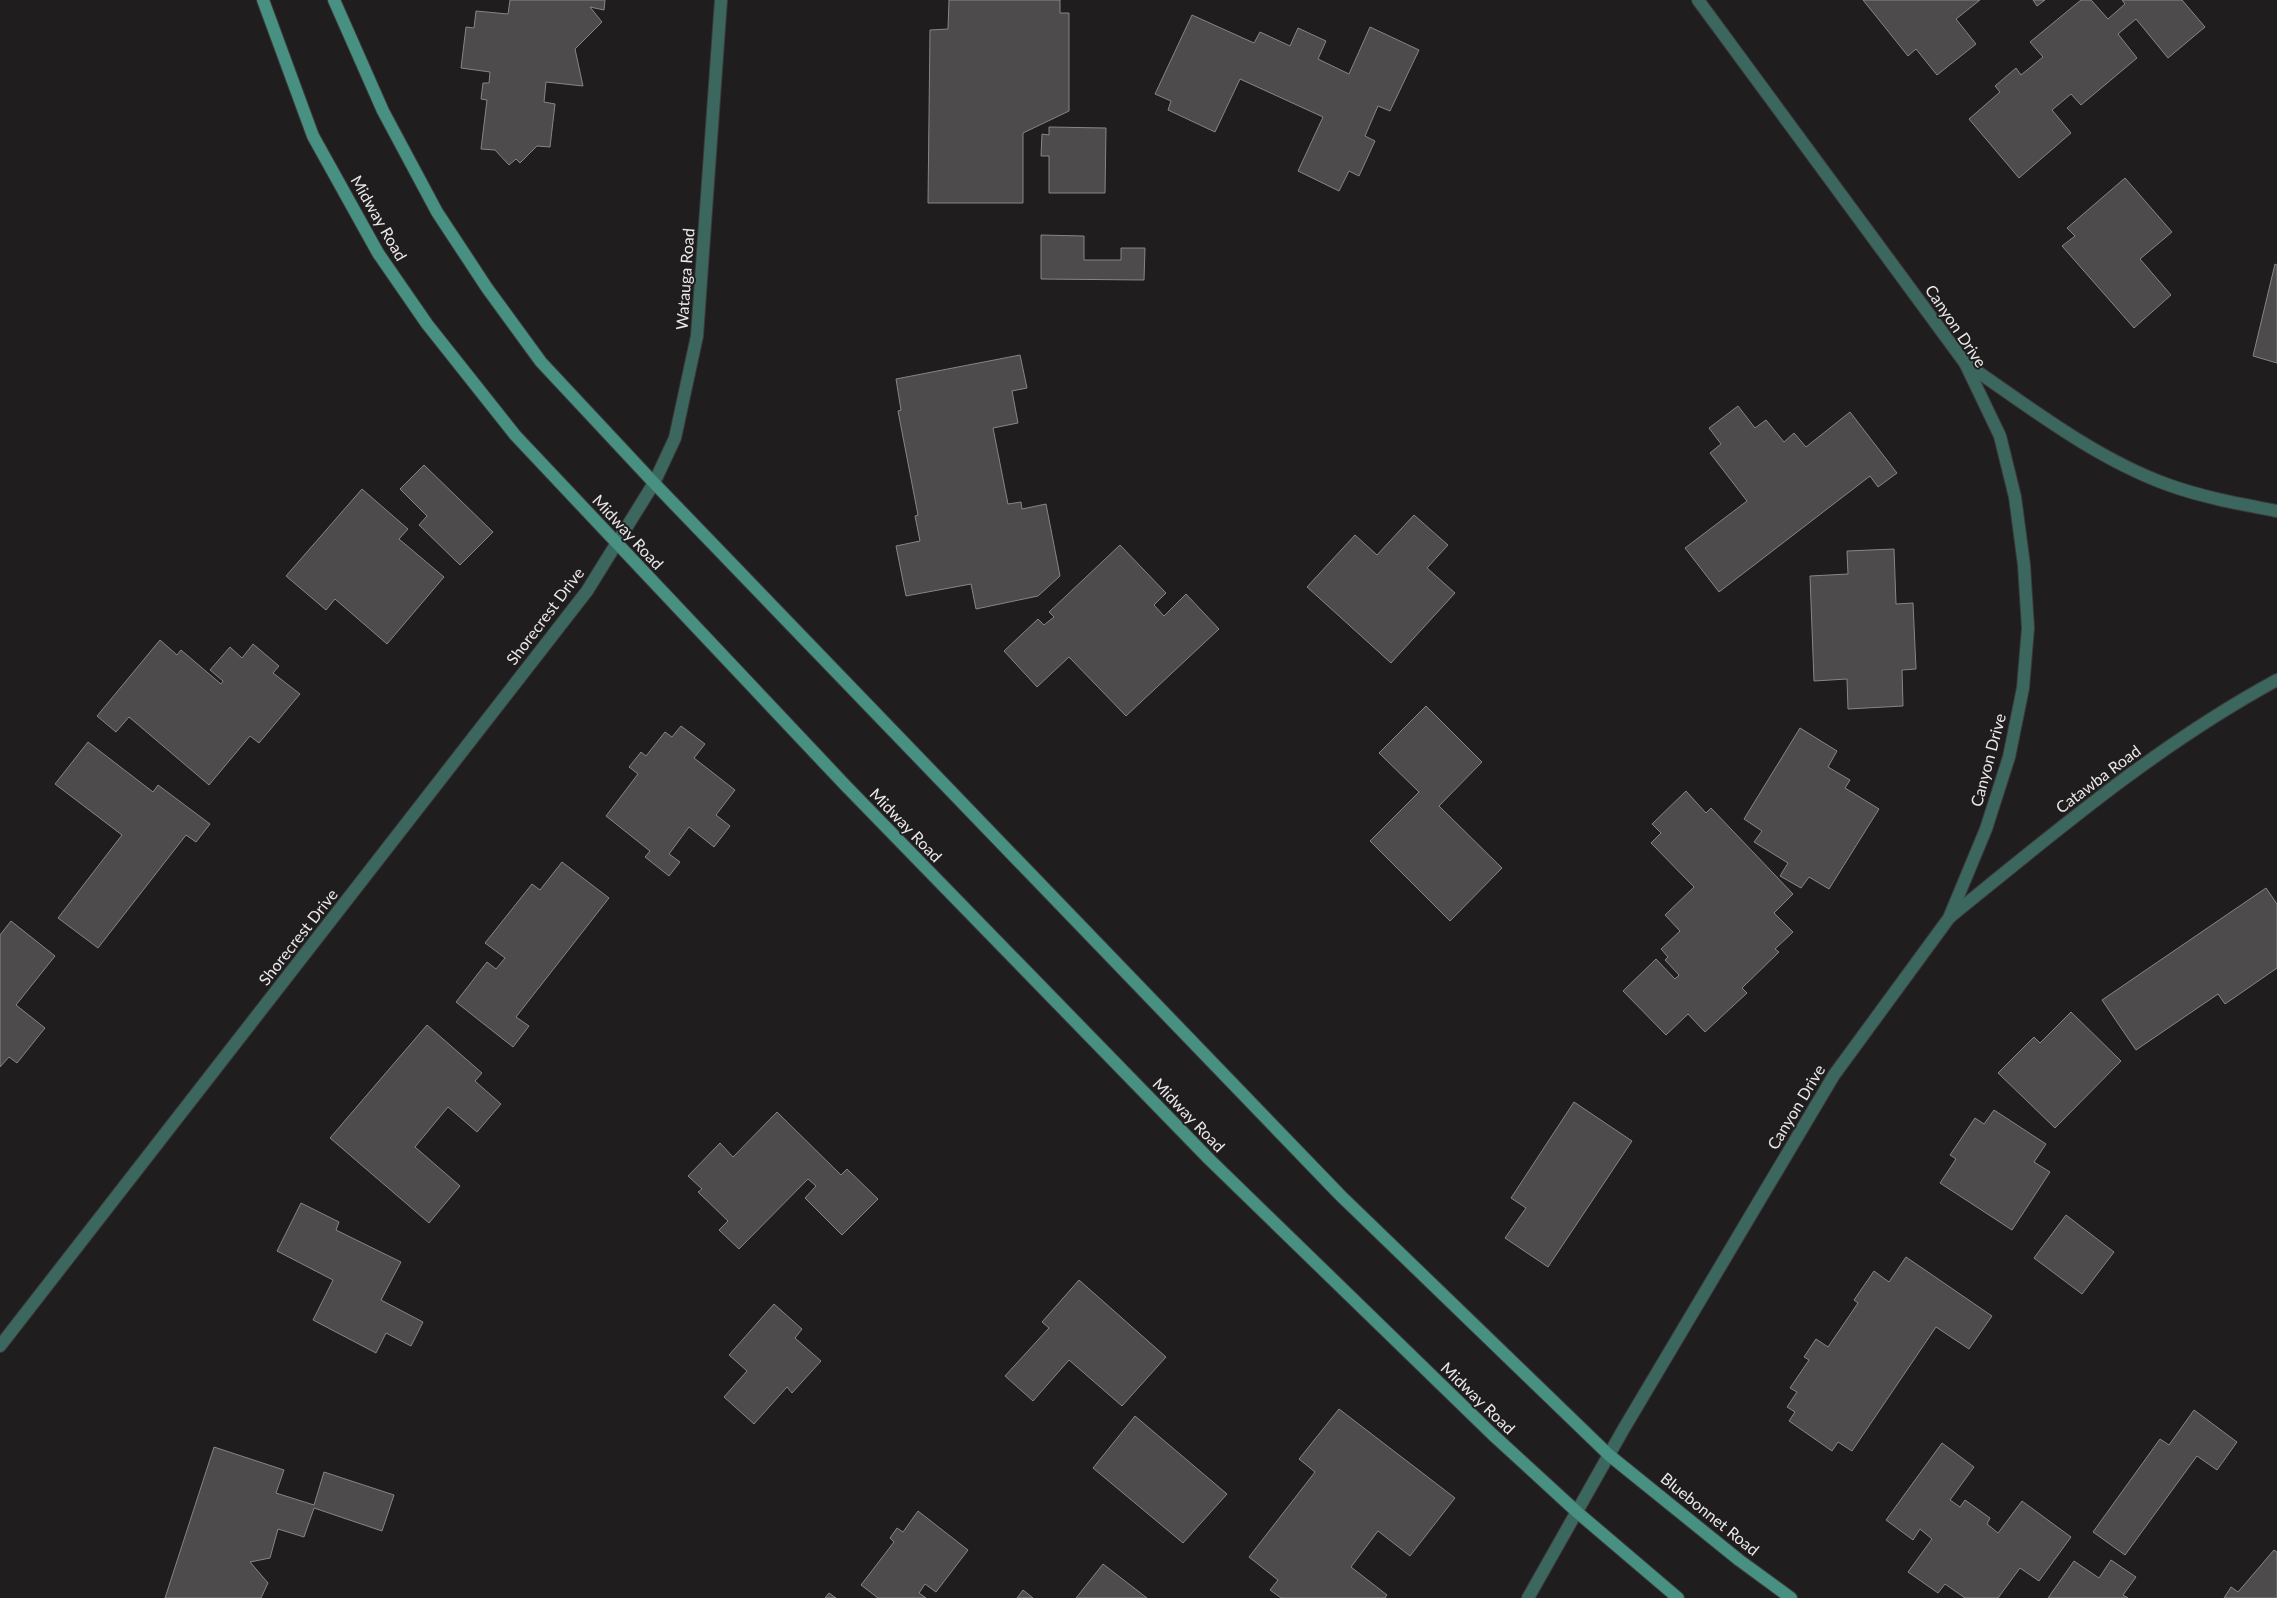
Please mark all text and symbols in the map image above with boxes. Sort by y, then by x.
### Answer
street label: Midway Road [347,172,411,264]
street label: Watauga Road [671,227,698,330]
street label: Canyon Drive [1922,281,1991,371]
street label: Midway Road [589,490,668,573]
street label: Shorecrest Drive [502,563,587,668]
street label: Canyon Drive [1966,711,2009,809]
street label: Catawba Road [2052,741,2144,817]
street label: Midway Road [866,784,946,865]
street label: Shorecrest Drive [254,885,341,989]
street label: Canyon Drive [1763,1061,1828,1153]
street label: Midway Road [1149,1074,1229,1155]
street label: Midway Road [1438,1358,1519,1438]
street label: Bluebonnet Road [1657,1468,1763,1559]

